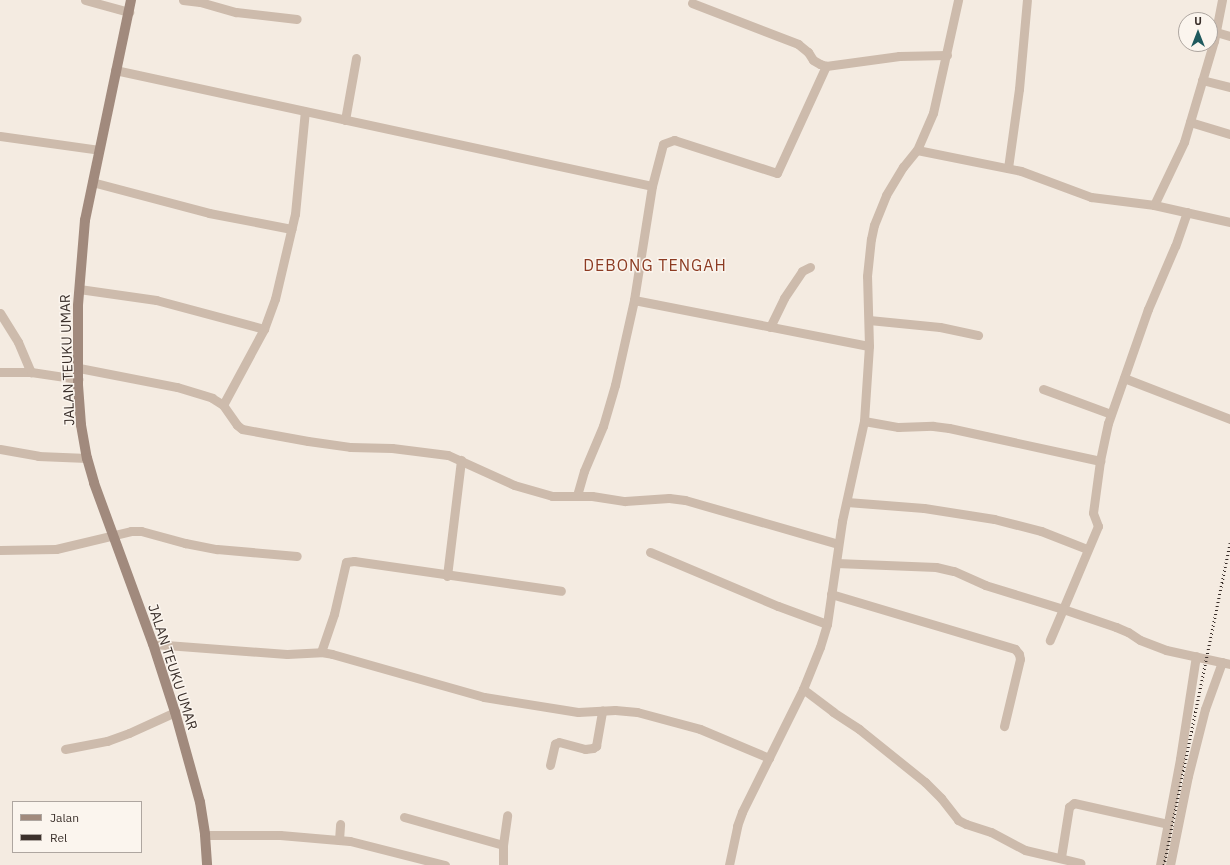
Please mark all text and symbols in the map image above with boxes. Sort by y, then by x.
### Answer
north arrow [1178,12,1218,52]
text: U [1194,14,1202,28]
district label: DEBONG TENGAH [583,255,727,275]
street label: JALAN TEUKU UMAR [56,294,78,426]
street label: JALAN TEUKU UMAR [145,602,201,732]
legend [12,801,142,853]
text: Jalan [50,810,79,825]
text: Rel [50,830,67,845]

